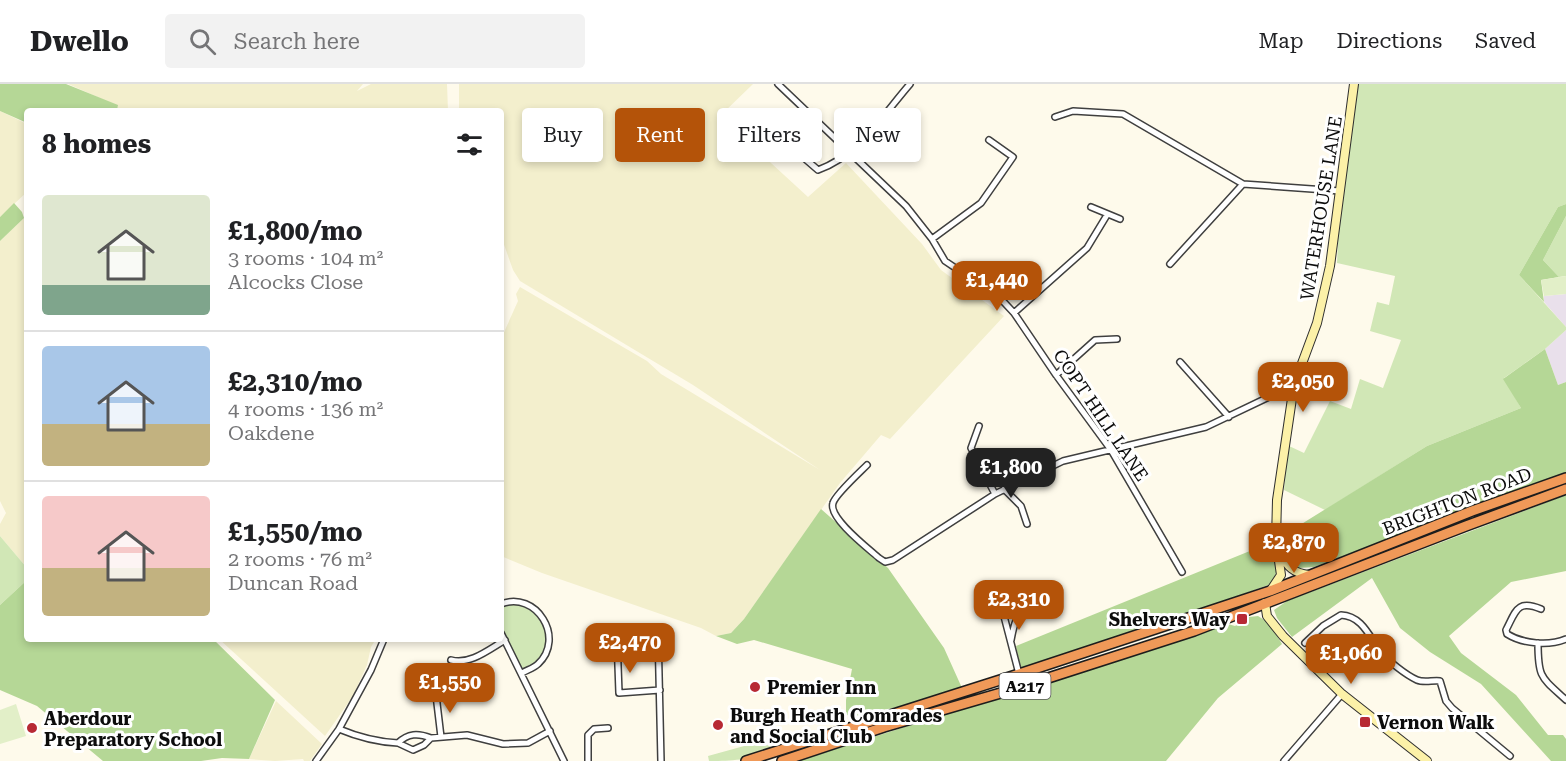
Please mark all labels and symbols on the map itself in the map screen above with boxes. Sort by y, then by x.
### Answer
street label: WATERHOUSE LANE [1296,114,1346,302]
pin: £1,440 [948,261,1046,312]
street label: COPT HILL LANE [1049,345,1153,485]
pin: £2,050 [1254,362,1352,413]
pin: £1,800 [962,448,1060,499]
street label: BRIGHTON ROAD [1379,463,1535,539]
pin: £2,870 [1245,523,1343,574]
pin: £2,310 [970,580,1068,631]
place label: Shelvers Way [1109,609,1230,630]
marker: Shelvers Way [1235,612,1249,626]
pin: £2,470 [581,623,679,674]
pin: £1,060 [1302,634,1400,685]
pin: £1,550 [401,663,499,714]
road number: A217 [1000,673,1050,699]
place label: Premier Inn [767,677,876,698]
marker: Premier Inn [748,680,762,694]
place label: Burgh Heath Comrades and Social Club [730,705,942,747]
place label: Aberdour Preparatory School [44,708,222,750]
place label: Vernon Walk [1377,712,1495,733]
marker: Vernon Walk [1358,715,1372,729]
marker: Burgh Heath Comrades and Social Club [711,718,725,732]
marker: Aberdour Preparatory School [25,721,39,735]

